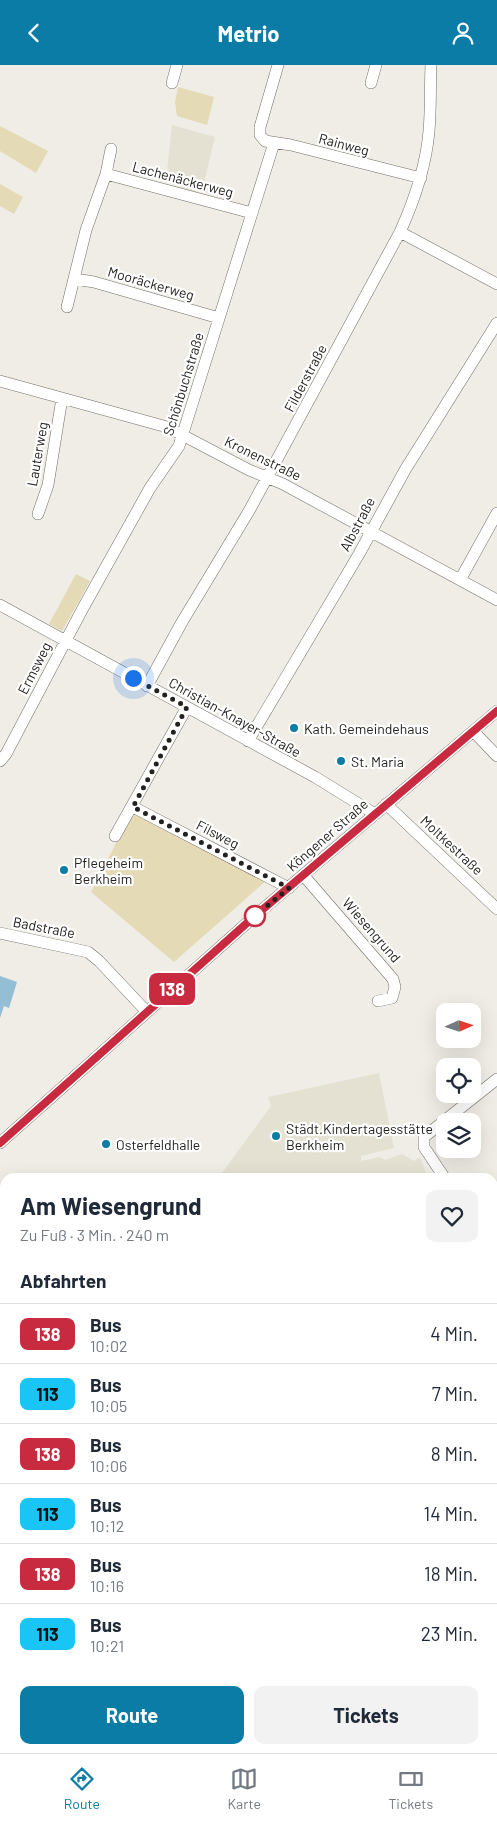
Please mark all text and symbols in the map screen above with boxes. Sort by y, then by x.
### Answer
icon: back [20,19,48,47]
icon: person [449,19,477,47]
text: Metrio [217,20,280,46]
street label: Rainweg [317,129,371,159]
street label: Lachenäckerweg [131,157,235,201]
street label: Mooräckerweg [106,263,196,303]
street label: Schönbuchstraße [159,330,207,438]
street label: Filderstraße [280,341,330,415]
street label: Lauterweg [23,420,51,488]
street label: Kronenstraße [222,432,304,484]
street label: Albstraße [336,494,378,554]
street label: Ermsweg [14,639,54,697]
your location [121,666,146,691]
street label: Christian-Knayer-Straße [166,674,304,760]
place label: Kath. Gemeindehaus [304,720,429,737]
marker: Kath. Gemeindehaus [288,722,300,734]
place label: St. Maria [351,753,404,770]
marker: St. Maria [335,755,347,767]
street label: Köngener Straße [283,795,371,875]
street label: Moltkestraße [417,812,487,878]
street label: Filsweg [194,816,242,852]
place label: Pflegeheim Berkheim [74,854,143,887]
marker: Pflegeheim Berkheim [58,864,70,876]
street label: Wiesengrund [339,894,405,966]
unlabelled marker [244,905,266,927]
street label: Badstraße [12,913,76,941]
line badge: 138 [143,973,201,1005]
text: 138 [159,978,185,1000]
north arrow [436,1003,481,1047]
map controls [436,1003,481,1158]
button: locate [436,1058,481,1103]
button: layers [436,1113,481,1158]
place label: Städt.Kindertagesstätte Berkheim [286,1120,433,1153]
marker: Städt.Kindertagesstätte Berkheim [270,1130,282,1142]
place label: Osterfeldhalle [116,1136,200,1153]
marker: Osterfeldhalle [100,1138,112,1150]
button: heart [426,1190,478,1242]
text: Am Wiesengrund [20,1191,202,1220]
text: Zu Fuß · 3 Min. · 240 m [20,1225,169,1244]
text: Abfahrten [20,1269,106,1292]
text: Bus [90,1313,122,1336]
text: 4 Min. [430,1322,478,1345]
text: 138 [35,1323,60,1345]
text: 10:02 [90,1336,128,1355]
text: Bus [90,1373,122,1396]
text: 7 Min. [432,1382,478,1405]
text: 113 [36,1383,59,1405]
text: 10:05 [90,1396,127,1415]
text: Bus [90,1433,122,1456]
text: 8 Min. [431,1442,478,1465]
text: 138 [35,1443,60,1465]
text: 10:06 [90,1456,127,1475]
text: Bus [90,1493,122,1516]
text: 14 Min. [424,1502,478,1525]
text: 113 [36,1503,59,1525]
text: 10:12 [90,1516,124,1535]
text: Bus [90,1553,122,1576]
text: 18 Min. [424,1562,478,1585]
text: 138 [35,1563,60,1585]
text: 10:16 [90,1576,124,1595]
text: Bus [90,1613,122,1636]
text: 23 Min. [421,1622,478,1645]
text: 113 [36,1623,59,1645]
text: 10:21 [90,1636,124,1655]
button: Route [20,1686,244,1744]
button: Tickets [254,1686,478,1744]
tab: Route [64,1765,100,1812]
tab: Karte [228,1765,261,1812]
tab: Tickets [389,1765,433,1812]

